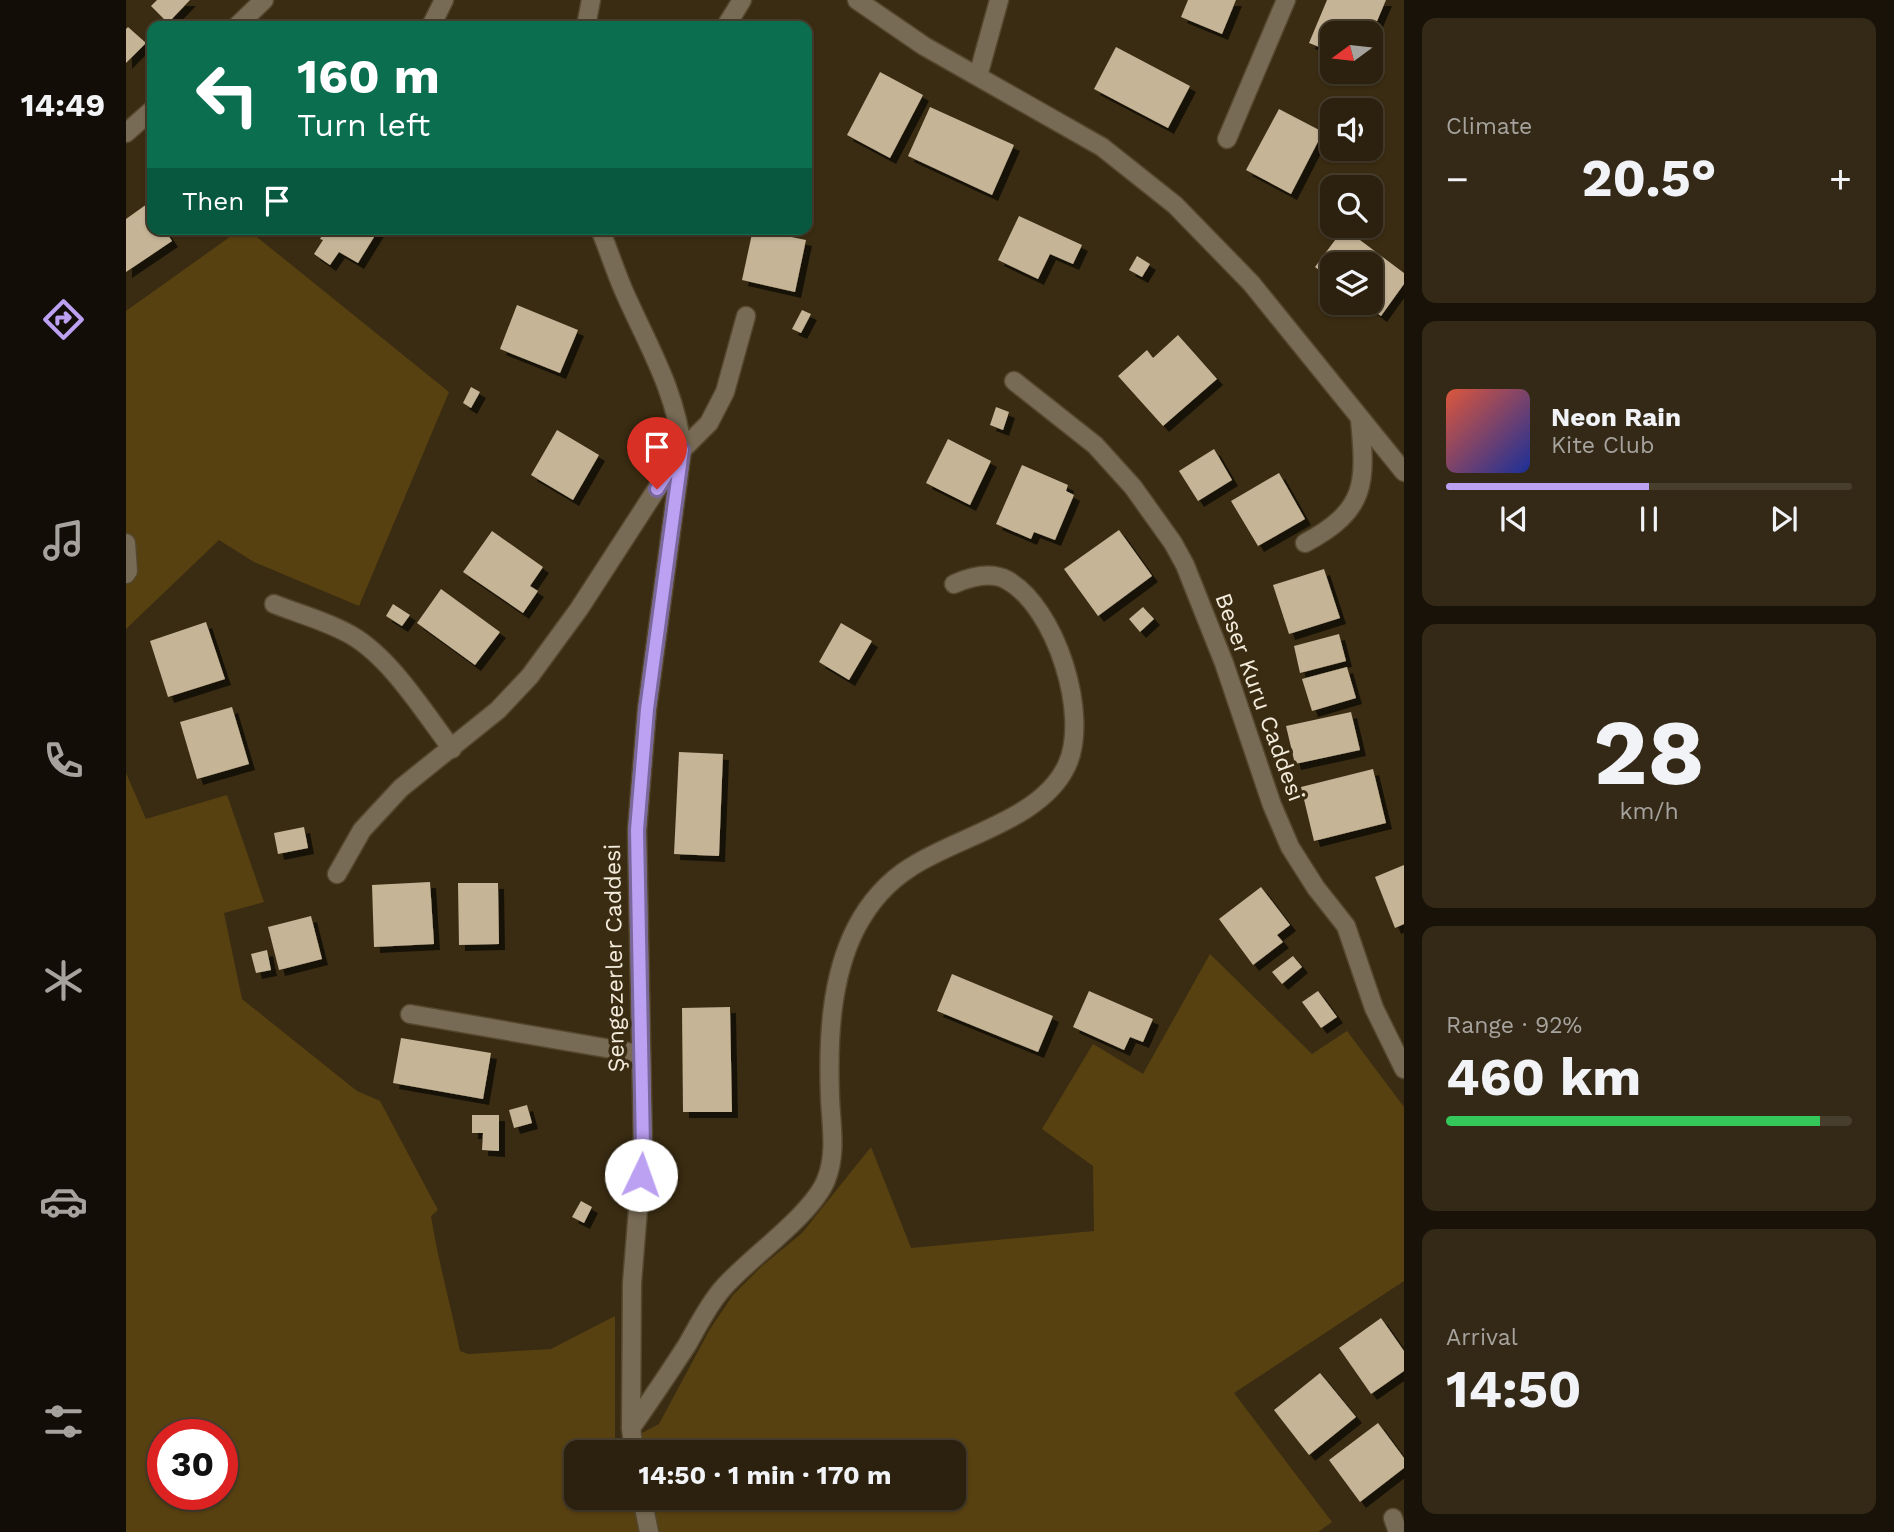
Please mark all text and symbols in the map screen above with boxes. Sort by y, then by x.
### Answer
north arrow [1320,21,1382,84]
map controls [1320,21,1383,315]
text: 160 m [297,47,440,105]
icon: left [182,49,273,140]
text: 14:49 [21,86,105,124]
button: sound [1320,98,1383,161]
text: Turn left [297,106,430,144]
text: Climate [1446,113,1532,140]
text: 20.5° [1581,148,1717,209]
text: − [1446,157,1469,201]
text: + [1829,157,1852,201]
button: search [1320,175,1383,238]
icon: arrive [258,182,296,220]
text: Then [182,186,244,216]
button: layers [1320,252,1383,315]
icon: directions [39,295,88,344]
text: Neon Rain [1551,402,1681,432]
pin [627,417,687,489]
icon: arrive [638,428,676,466]
text: Kite Club [1551,432,1654,459]
icon: previous [1495,500,1533,538]
icon: pause [1630,500,1668,538]
icon: next [1765,500,1803,538]
icon: music [39,516,88,565]
street label: Beser Kuru Caddesi [1209,589,1310,805]
text: 28 [1593,699,1705,806]
icon: phone [39,736,88,785]
text: km/h [1619,798,1679,825]
street label: Şengezerler Caddesi [599,843,630,1073]
icon: climate [39,956,88,1005]
text: Range · 92% [1446,1012,1582,1039]
text: 460 km [1446,1047,1641,1108]
position arrow [604,1138,678,1212]
icon: car [39,1177,88,1226]
text: Arrival [1446,1324,1518,1351]
text: 14:50 [1446,1359,1582,1420]
icon: filters [39,1397,88,1446]
speed limit sign: 30 [147,1419,238,1510]
text: 14:50 · 1 min · 170 m [638,1460,892,1490]

